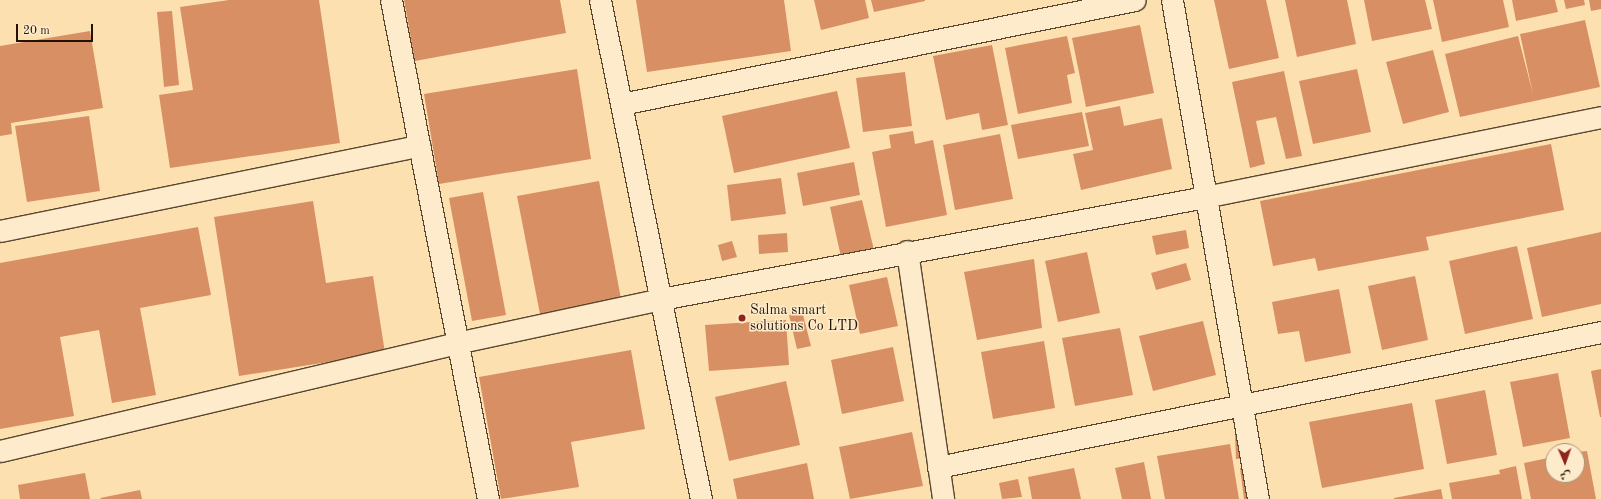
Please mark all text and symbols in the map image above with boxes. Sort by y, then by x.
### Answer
scale bar [18,16,95,42]
text: 20 m [23,25,50,37]
place label: Salma smart solutions Co LTD [750,302,858,334]
marker: Salma smart solutions Co LTD [737,313,747,323]
north arrow [1545,443,1585,483]
text: ش [1560,469,1571,480]

